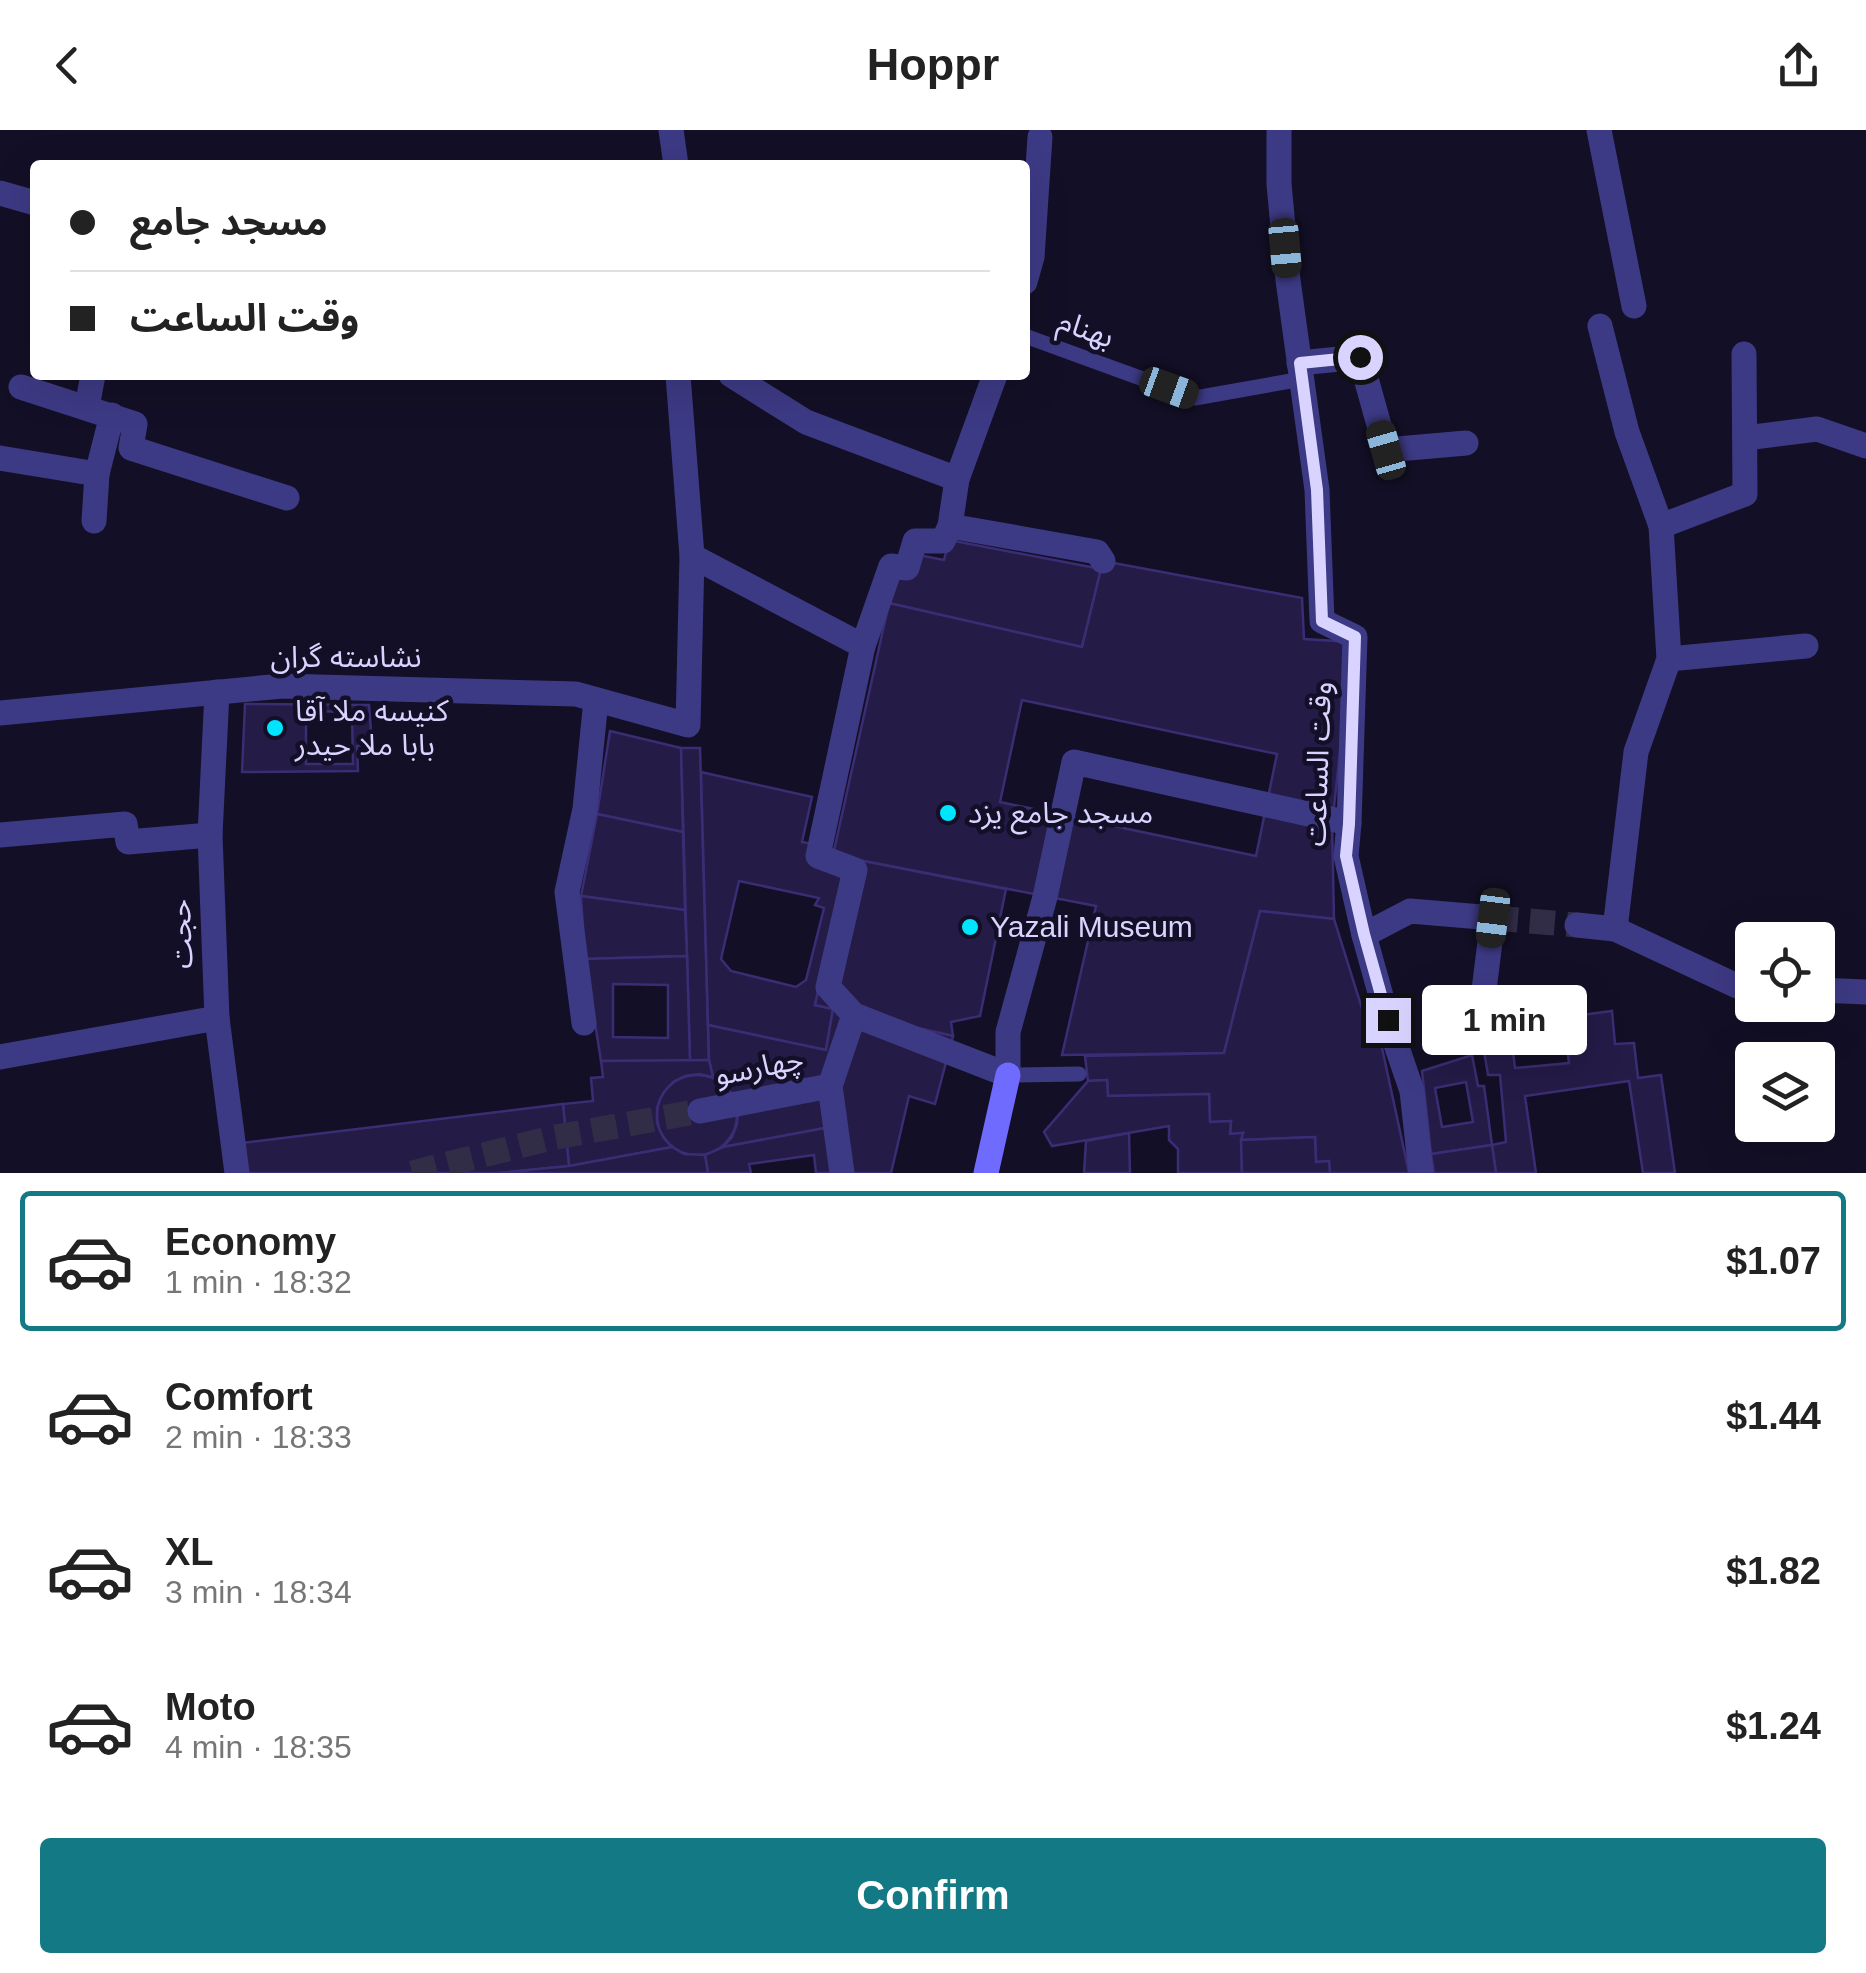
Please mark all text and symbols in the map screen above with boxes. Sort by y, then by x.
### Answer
icon: back [40,38,95,93]
icon: share [1771,38,1826,93]
text: Hoppr [867,39,999,90]
text: مسجد جامع [130,201,328,243]
car [1267,217,1303,279]
text: وقت الساعت [130,297,359,339]
street label: بهنام [1052,303,1119,359]
route start [1338,335,1383,380]
car [1136,364,1202,412]
car [1363,417,1409,483]
street label: نشاسته گران [270,640,422,674]
street label: وقت الساعت [1298,681,1338,847]
place label: کنیسه ملا آقا بابا ملا حیدر [294,694,449,762]
marker: کنیسه ملا آقا بابا ملا حیدر [264,717,286,739]
place label: مسجد جامع یزد [968,796,1153,835]
marker: مسجد جامع یزد [937,802,959,824]
car [1474,886,1512,950]
street label: حجت [163,899,198,969]
place label: Yazali Museum [990,910,1193,943]
marker: Yazali Museum [959,916,981,938]
map controls [1735,922,1835,1142]
button: locate [1735,922,1835,1022]
callout: 1 min [1423,985,1588,1055]
route end [1366,998,1411,1043]
text: 1 min [1463,1002,1546,1038]
street label: چهارسو [712,1042,807,1094]
button: layers [1735,1042,1835,1142]
icon: car [45,1216,135,1306]
text: Economy [165,1221,336,1263]
text: $1.07 [1726,1240,1821,1282]
text: 1 min · 18:32 [165,1264,352,1300]
icon: car [45,1371,135,1461]
text: Comfort [165,1376,313,1418]
text: $1.44 [1726,1395,1821,1437]
text: 2 min · 18:33 [165,1419,352,1455]
icon: car [45,1526,135,1616]
text: XL [165,1531,214,1573]
text: $1.82 [1726,1550,1821,1592]
text: 3 min · 18:34 [165,1574,352,1610]
icon: car [45,1681,135,1771]
text: Moto [165,1686,256,1728]
text: $1.24 [1726,1705,1821,1747]
text: 4 min · 18:35 [165,1729,352,1765]
button: Confirm [40,1838,1826,1953]

